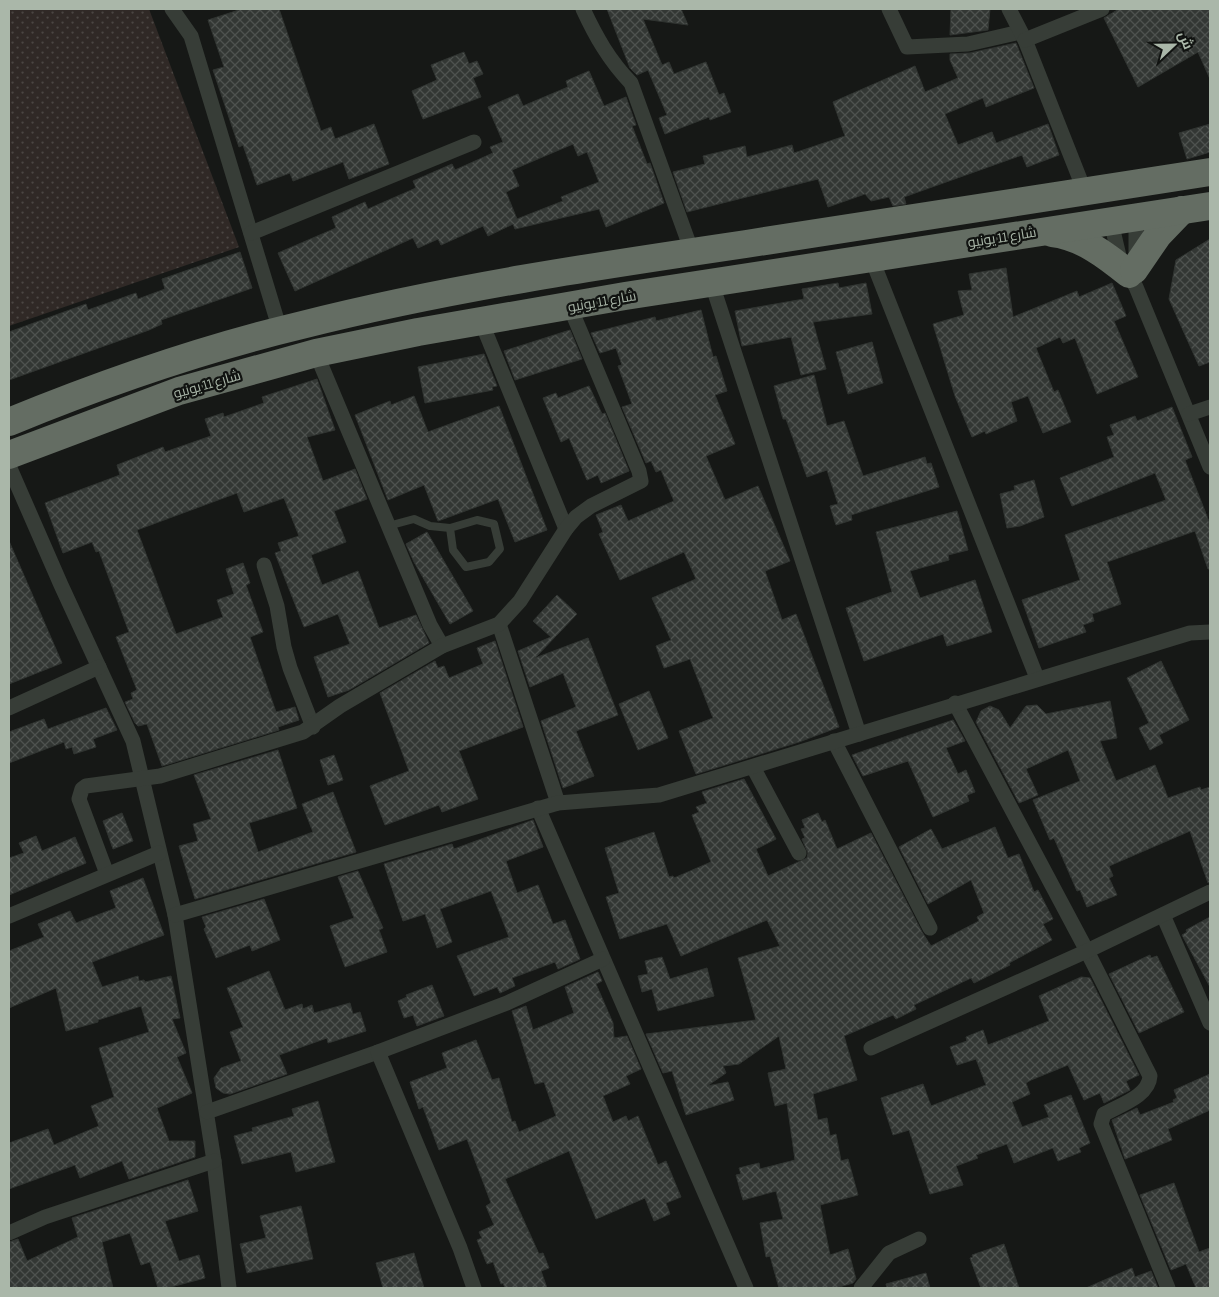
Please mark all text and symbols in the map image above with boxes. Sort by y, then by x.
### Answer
north arrow [1149,20,1199,70]
text: ش [1174,29,1197,52]
street label: شارع 11 يونيو [967,224,1038,251]
street label: شارع 11 يونيو [567,287,638,316]
street label: شارع 11 يونيو [172,367,243,402]

